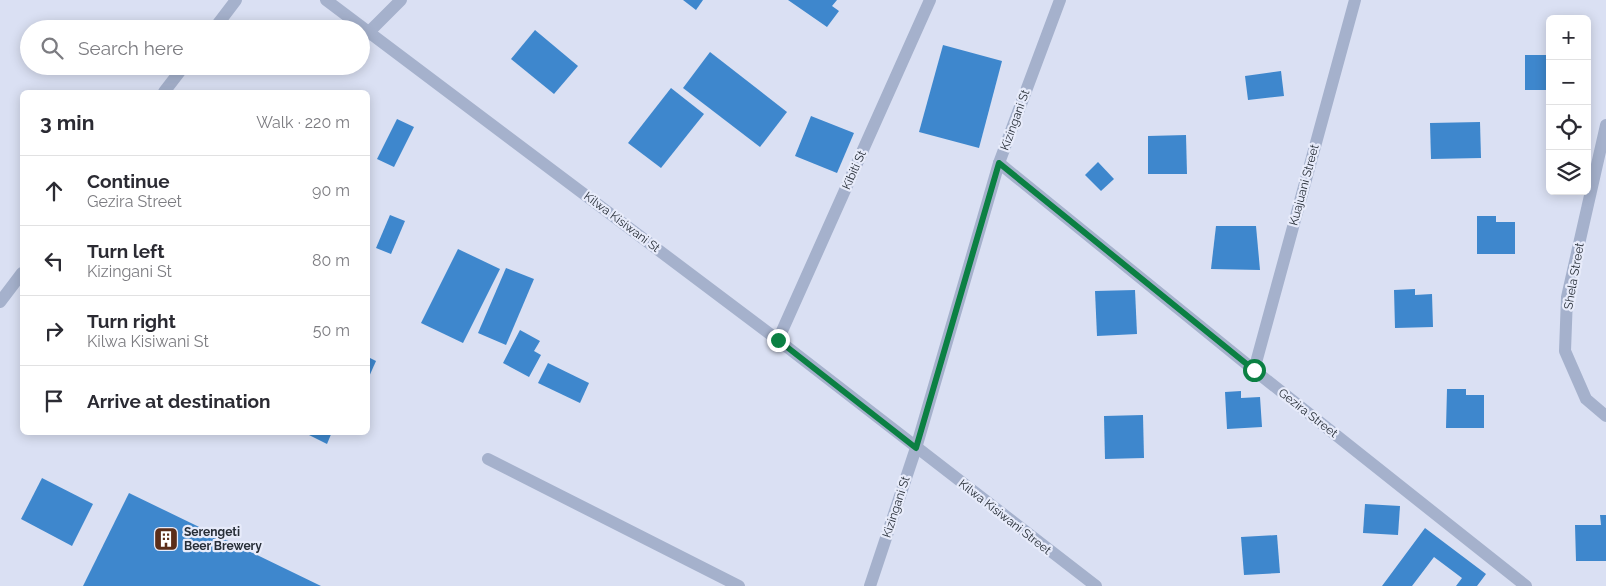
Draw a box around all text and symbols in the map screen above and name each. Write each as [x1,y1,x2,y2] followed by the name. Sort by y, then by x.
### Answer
[1546,15,1591,195] map controls
[1546,15,1591,60] button: +
[20,20,370,75] search box
[38,34,66,62] icon: search
[78,37,184,59] text: Search here
[1546,60,1591,105] button: −
[998,88,1032,152] street label: Kizingani St
[1546,105,1591,150] button: locate
[40,110,94,135] text: 3 min
[256,113,350,132] text: Walk · 220 m
[1286,143,1322,227] street label: Kuajuani Street
[839,148,869,192] street label: Kibiti St
[1546,150,1591,195] button: layers
[87,170,170,192] text: Continue
[40,177,68,205] icon: ahead
[312,181,350,200] text: 90 m
[581,189,663,255] street label: Kilwa Kisiwani St
[87,192,182,211] text: Gezira Street
[87,240,164,262] text: Turn left
[1561,242,1587,310] street label: Shela Street
[40,247,68,275] icon: left
[312,251,350,270] text: 80 m
[87,262,172,281] text: Kizingani St
[87,310,176,332] text: Turn right
[40,317,68,345] icon: right
[313,321,350,340] text: 50 m
[767,329,790,352] route end
[87,332,209,351] text: Kilwa Kisiwani St
[1243,359,1266,382] route start
[1276,386,1340,440] street label: Gezira Street
[40,387,68,415] icon: arrive
[87,390,271,412] text: Arrive at destination
[880,475,912,539] street label: Kizingani St
[956,477,1054,557] street label: Kilwa Kisiwani Street
[184,525,262,553] place label: Serengeti Beer Brewery
[153,526,179,552] building icon: Serengeti Beer Brewery

